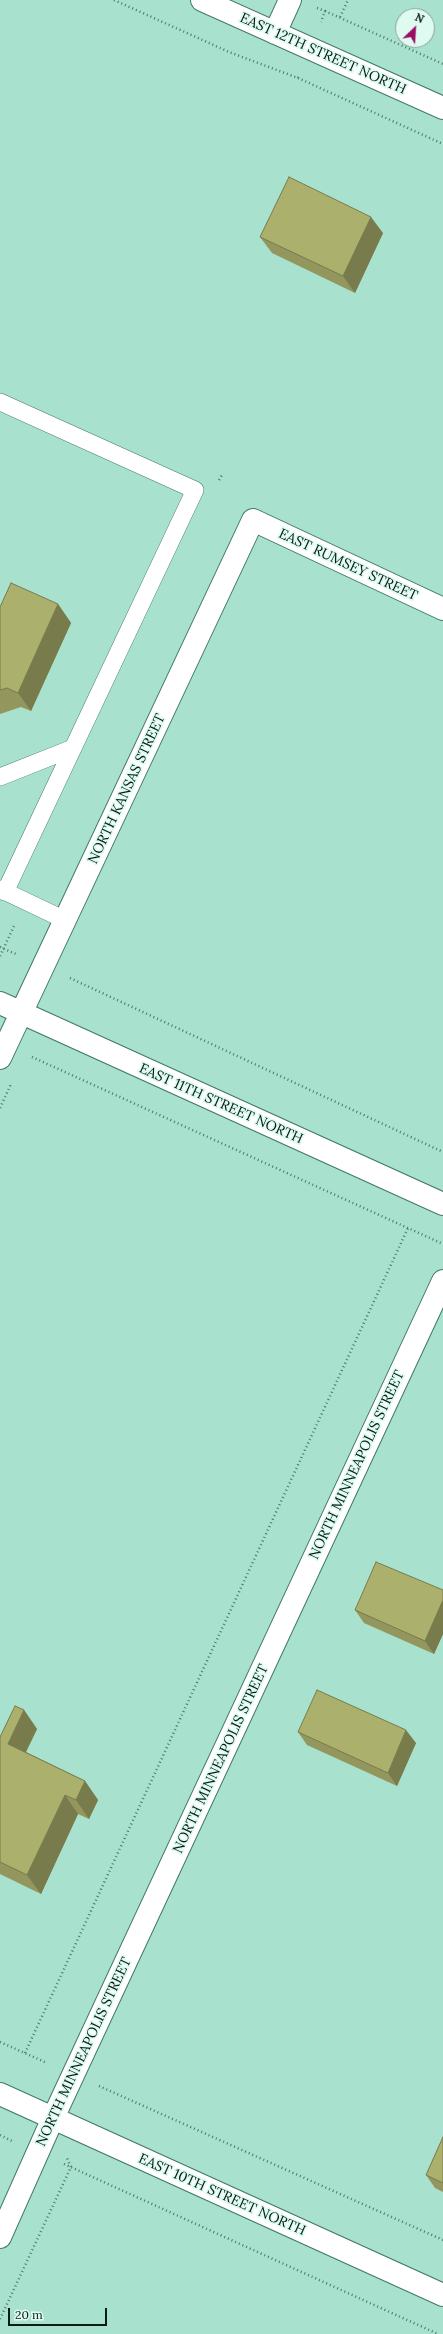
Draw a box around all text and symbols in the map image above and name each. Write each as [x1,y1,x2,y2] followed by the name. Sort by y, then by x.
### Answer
[395,8,435,48] north arrow
[237,10,409,98] street label: EAST 12TH STREET NORTH
[413,10,426,26] text: N
[276,525,420,605] street label: EAST RUMSEY STREET
[85,711,169,867] street label: NORTH KANSAS STREET
[136,1060,306,1148] street label: EAST 11TH STREET NORTH
[306,1368,408,1562] street label: NORTH MINNEAPOLIS STREET
[170,1662,272,1856] street label: NORTH MINNEAPOLIS STREET
[33,1955,135,2149] street label: NORTH MINNEAPOLIS STREET
[136,2150,308,2240] street label: EAST 10TH STREET NORTH
[10,2300,109,2326] scale bar
[15,2307,43,2322] text: 20 m

